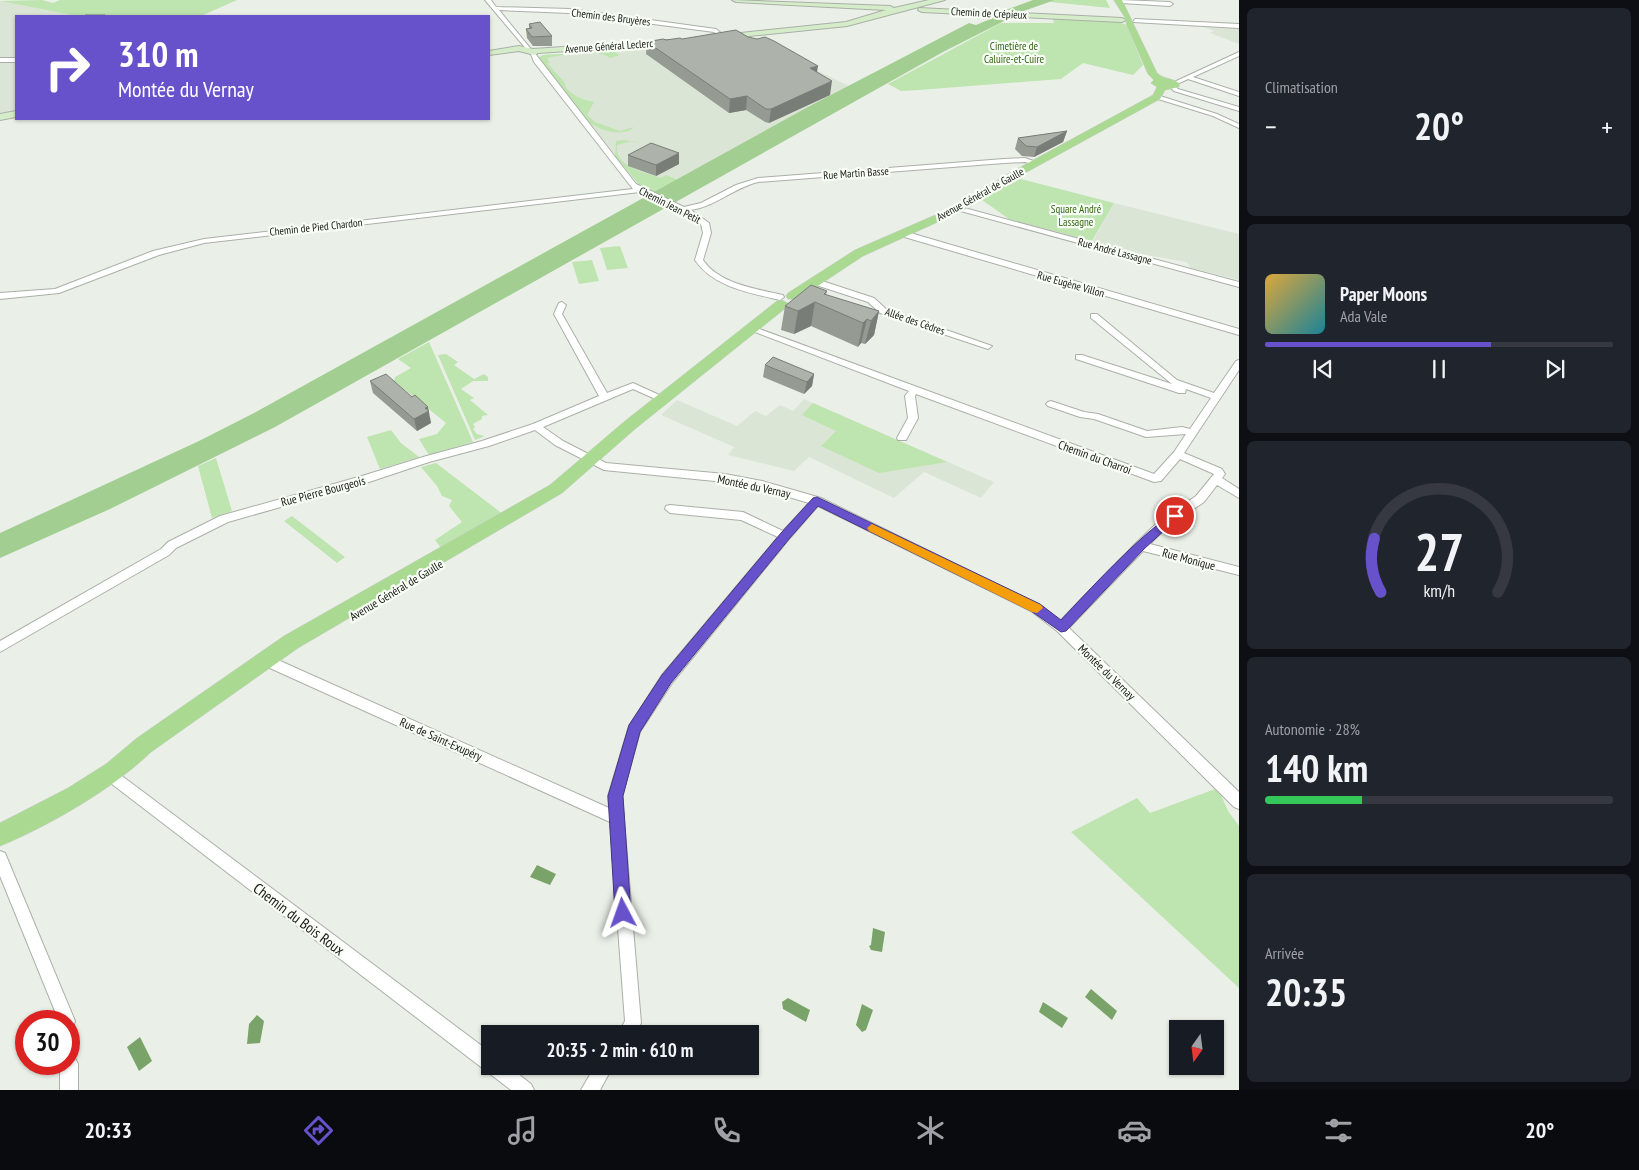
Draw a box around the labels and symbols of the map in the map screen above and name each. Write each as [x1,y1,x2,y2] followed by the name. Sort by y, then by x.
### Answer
[951,4,1028,22] street label: Chemin de Crépieux
[571,5,652,29] street label: Chemin des Bruyères
[564,36,654,56] street label: Avenue Général Leclerc
[984,39,1044,66] park label: Cimetière de Caluire-et-Cuire
[823,164,890,182] street label: Rue Martin Basse
[934,164,1027,224] street label: Avenue Général de Gaulle
[637,183,703,227] street label: Chemin Jean Petit
[1051,202,1102,229] park label: Square André Lassagne
[269,215,363,239] street label: Chemin de Pied Chardon
[1076,234,1154,268] street label: Rue André Lassagne
[1036,268,1106,300] street label: Rue Eugène Villon
[883,304,947,338] street label: Allée des Cèdres
[1056,437,1134,477] street label: Chemin du Charroi
[716,471,792,501] street label: Montée du Vernay
[279,473,367,509] street label: Rue Pierre Bourgeois
[1154,495,1196,537] pin
[1161,545,1217,573] street label: Rue Monique
[346,556,446,624] street label: Avenue Général de Gaulle
[1075,641,1139,703] street label: Montée du Vernay
[397,714,485,764] street label: Rue de Saint-Exupéry
[250,878,348,960] street label: Chemin du Bois Roux
[596,886,648,938] position arrow
[15,1010,80,1075] speed limit sign: 30
[1169,1020,1224,1075] north arrow

